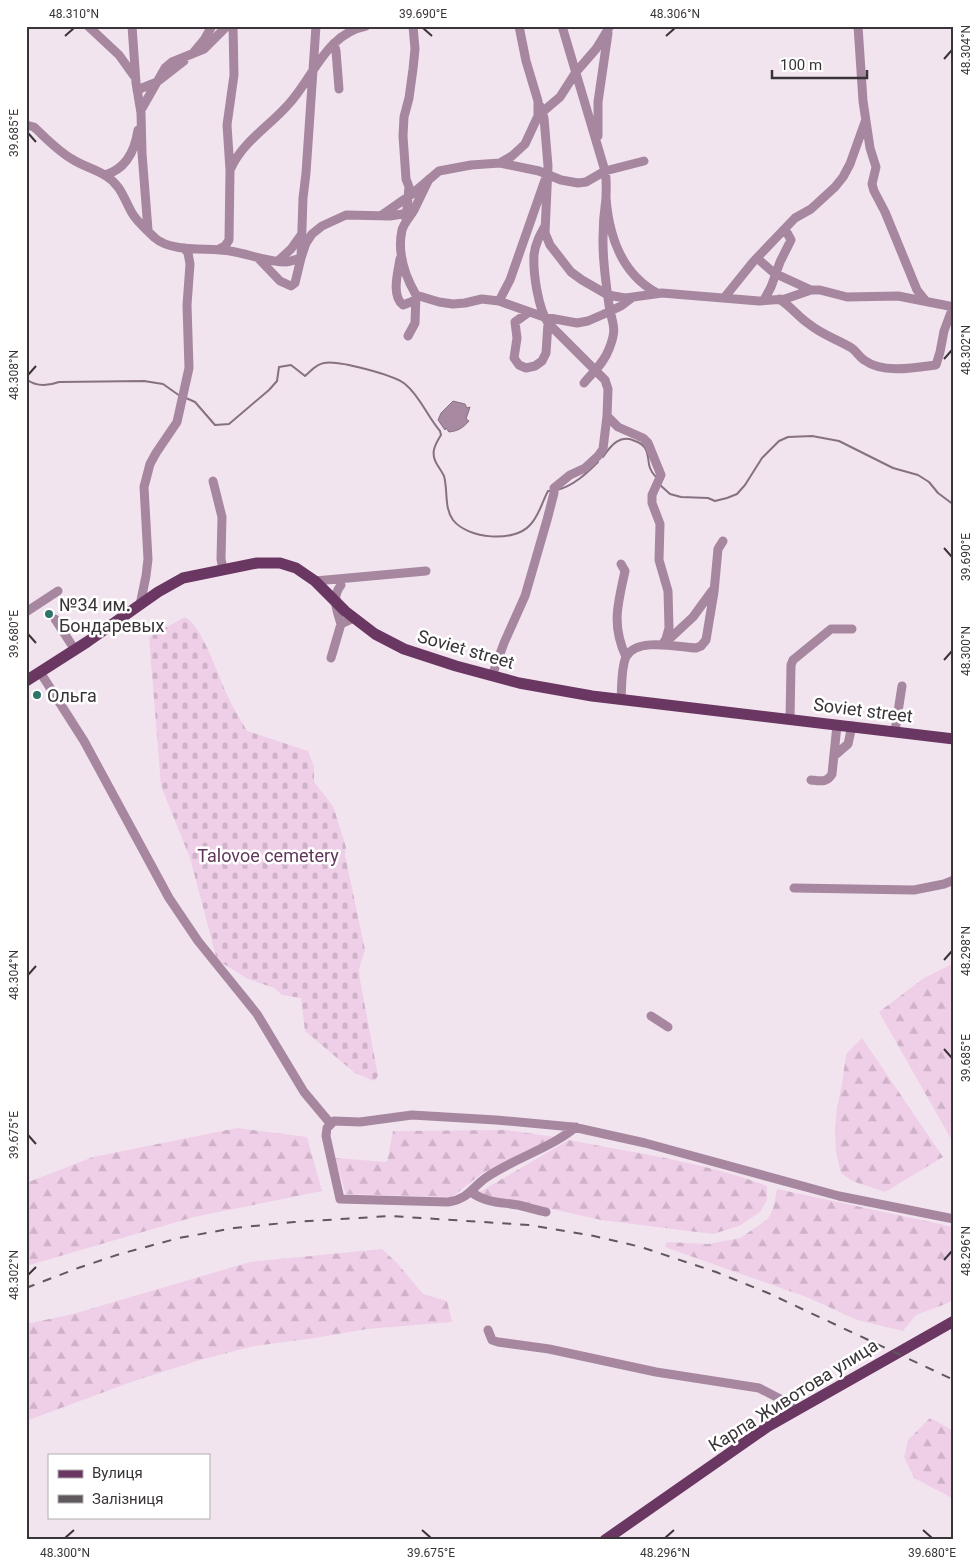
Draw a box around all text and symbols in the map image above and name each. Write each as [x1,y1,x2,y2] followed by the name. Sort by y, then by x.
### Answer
[49,7,99,21] text: 48.310°N
[399,7,447,21] text: 39.690°E
[650,7,700,21] text: 48.306°N
[959,25,973,75] text: 48.304°N
[772,48,868,80] scale bar
[780,56,822,74] text: 100 m
[7,109,21,157] text: 39.685°E
[959,325,973,375] text: 48.302°N
[7,350,21,400] text: 48.308°N
[959,533,973,581] text: 39.690°E
[59,594,165,636] place label: №34 им. Бондаревых
[43,608,55,620] marker: №34 им. Бондаревых
[7,610,21,658] text: 39.680°E
[415,625,517,673] street label: Soviet street
[959,626,973,676] text: 48.300°N
[47,685,97,706] place label: Ольга
[31,689,43,701] marker: Ольга
[812,693,914,727] street label: Soviet street
[197,845,339,866] park label: Talovoe cemetery
[959,926,973,976] text: 48.298°N
[7,950,21,1000] text: 48.304°N
[959,1034,973,1082] text: 39.685°E
[7,1111,21,1159] text: 39.675°E
[959,1226,973,1276] text: 48.296°N
[7,1250,21,1300] text: 48.302°N
[704,1334,882,1456] street label: Карпа Животова улица
[48,1454,210,1518] legend
[92,1464,143,1482] text: Вулиця
[92,1490,164,1508] text: Залізниця
[40,1546,90,1560] text: 48.300°N
[407,1546,455,1560] text: 39.675°E
[640,1546,690,1560] text: 48.296°N
[908,1546,956,1560] text: 39.680°E

